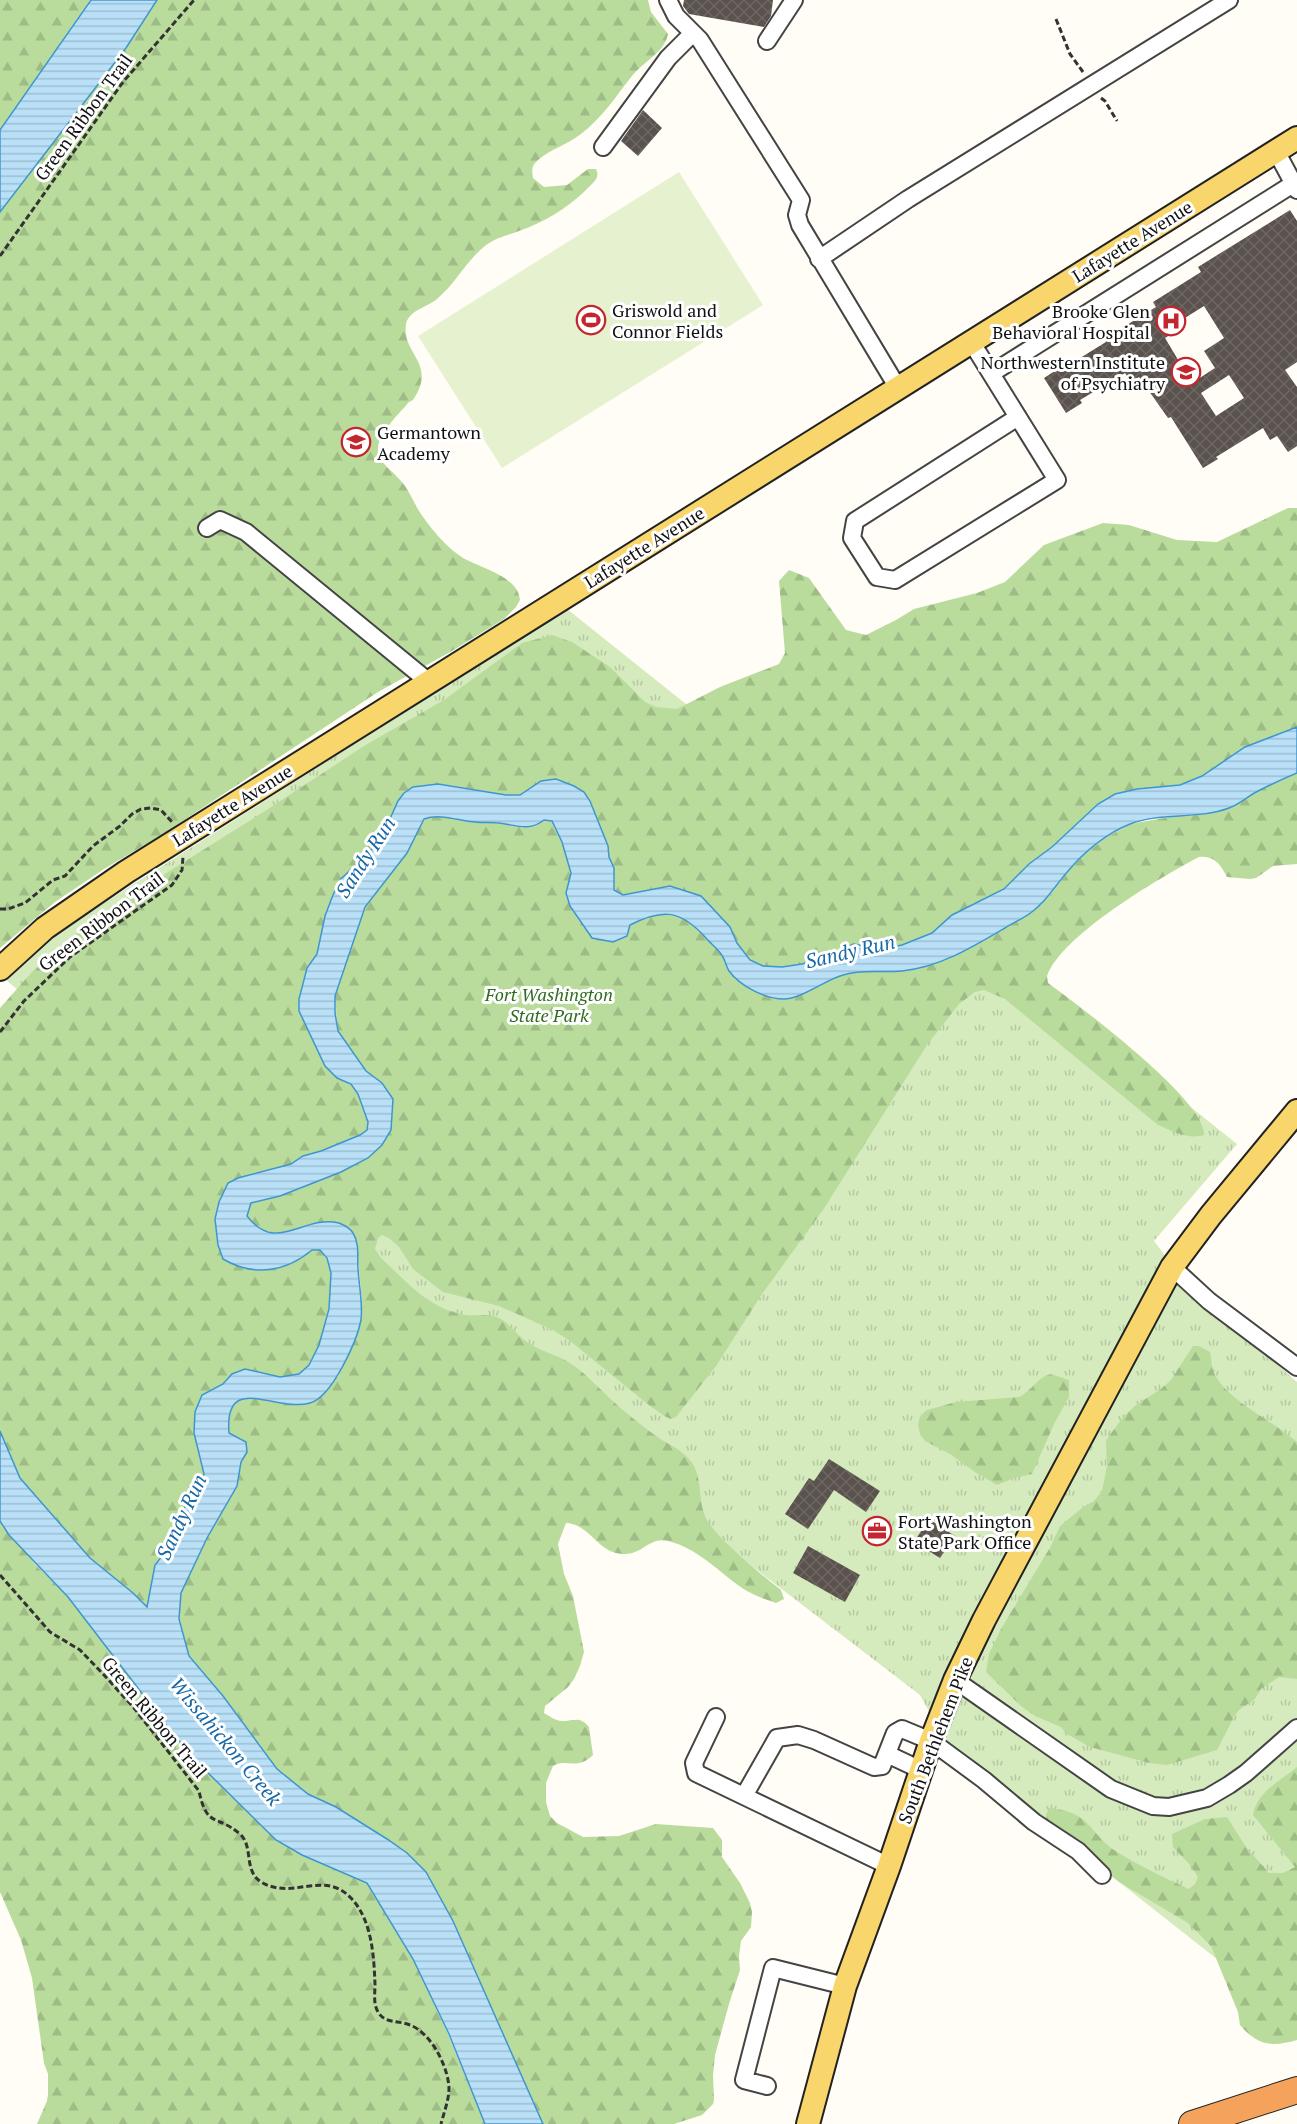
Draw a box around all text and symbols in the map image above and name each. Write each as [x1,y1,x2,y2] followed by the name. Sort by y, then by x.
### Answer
[29,49,137,185] street label: Green Ribbon Trail
[1067,194,1197,288] street label: Lafayette Avenue
[612,298,723,343] place label: Griswold and Connor Fields
[992,299,1150,344] place label: Brooke Glen Behavioral Hospital
[575,304,607,336] sports icon: Griswold and Connor Fields
[1155,305,1187,337] hospital icon: Brooke Glen Behavioral Hospital
[981,350,1166,395] place label: Northwestern Institute of Psychiatry
[1170,356,1202,388] school or university icon: Northwestern Institute of Psychiatry
[377,420,481,465] place label: Germantown Academy
[340,426,372,458] school or university icon: Germantown Academy
[579,500,709,594] street label: Lafayette Avenue
[167,758,297,852] street label: Lafayette Avenue
[329,811,401,903] water label: Sandy Run
[33,866,169,976] street label: Green Ribbon Trail
[802,928,898,974] water label: Sandy Run
[484,982,613,1027] park label: Fort Washington State Park
[149,1470,213,1564] water label: Sandy Run
[898,1509,1032,1554] place label: Fort Washington State Park Office
[861,1515,893,1547] office icon: Fort Washington State Park Office
[97,1651,213,1783] street label: Green Ribbon Trail
[892,1653,978,1827] street label: South Bethlehem Pike
[164,1671,288,1811] water label: Wissahickon Creek

